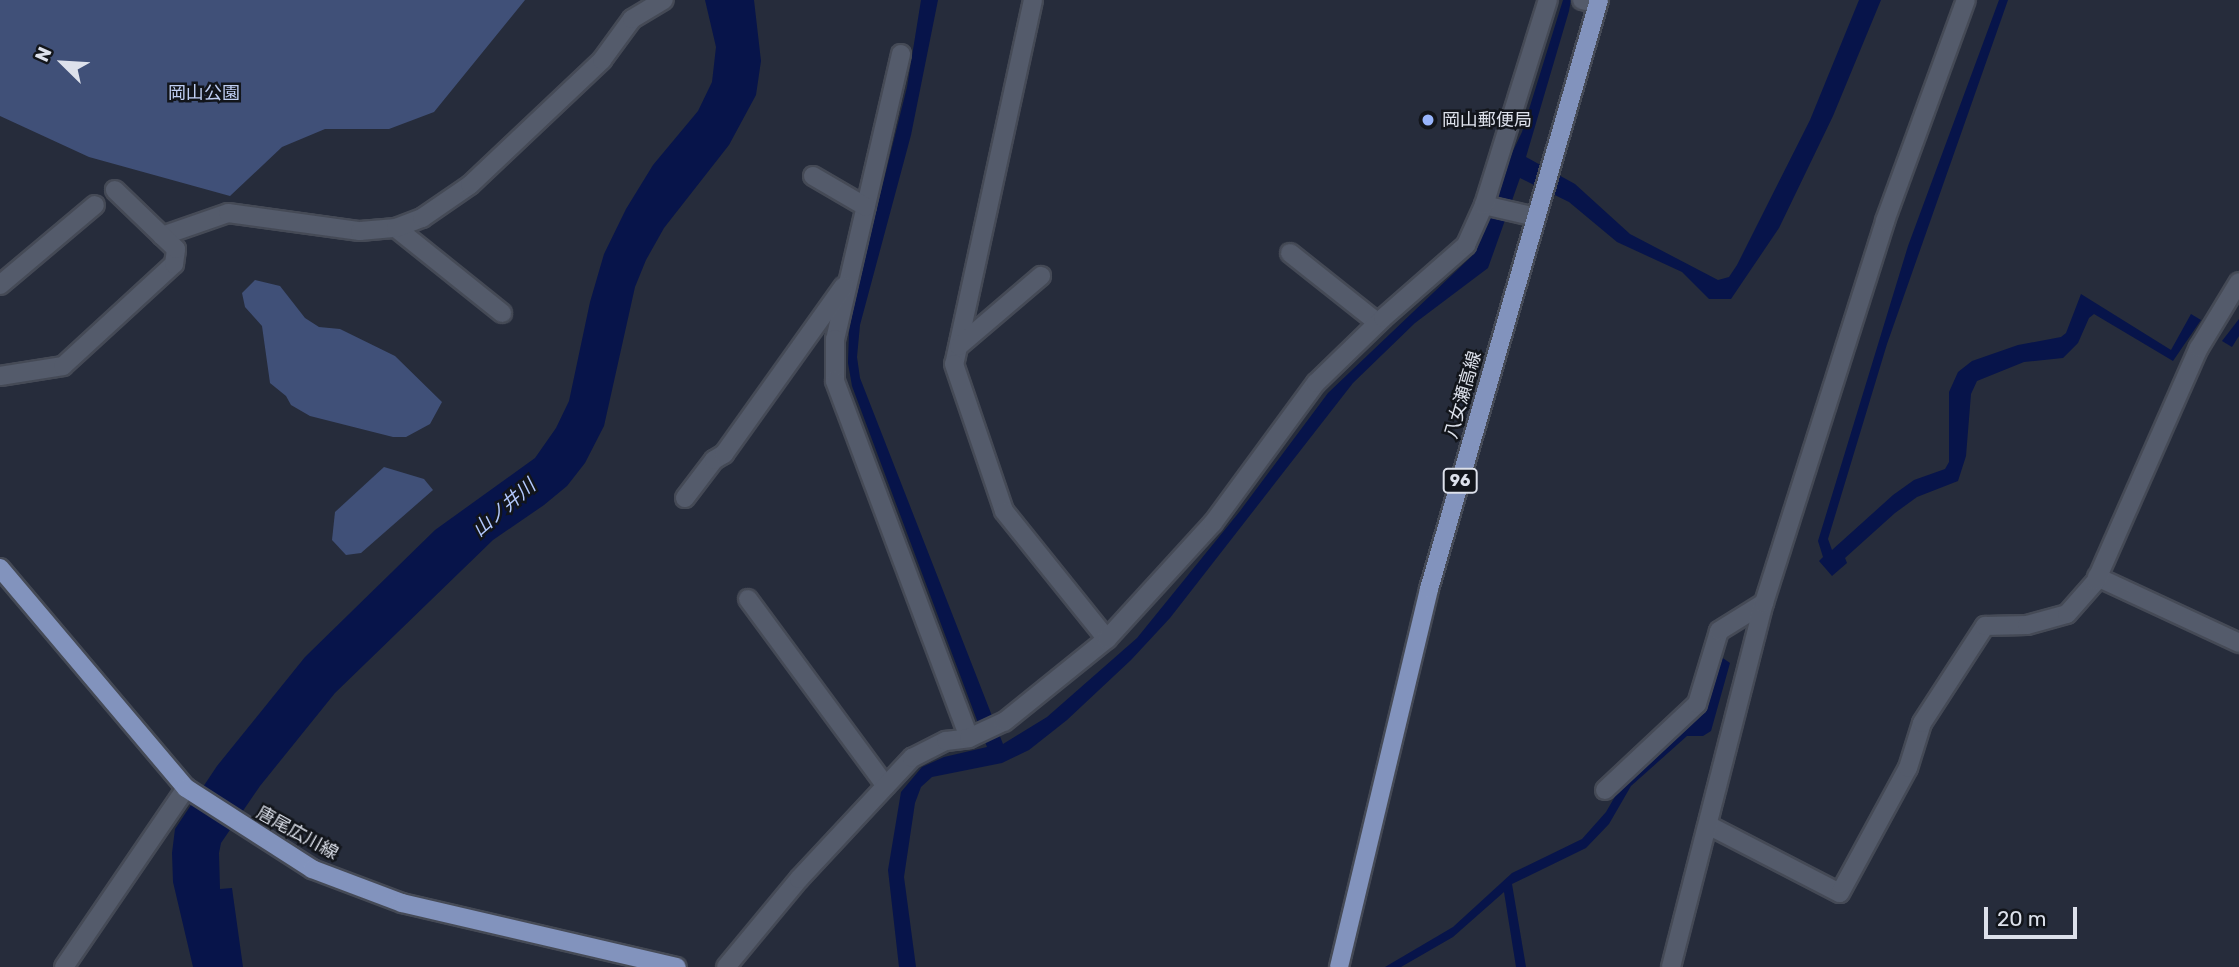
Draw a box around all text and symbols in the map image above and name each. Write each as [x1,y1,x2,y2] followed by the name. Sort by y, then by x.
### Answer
[28,28,98,98] north arrow
[30,43,57,65] text: N
[168,82,240,104] park label: 岡山公園
[1442,109,1532,131] place label: 岡山郵便局
[1420,112,1436,128] marker: 岡山郵便局
[1440,349,1486,441] street label: 八女瀬高線
[1442,468,1478,494] road number: 96
[468,474,540,542] water label: 山ノ井川
[252,802,342,864] street label: 唐尾広川線
[1987,894,2080,938] scale bar
[1997,906,2046,931] text: 20 m

